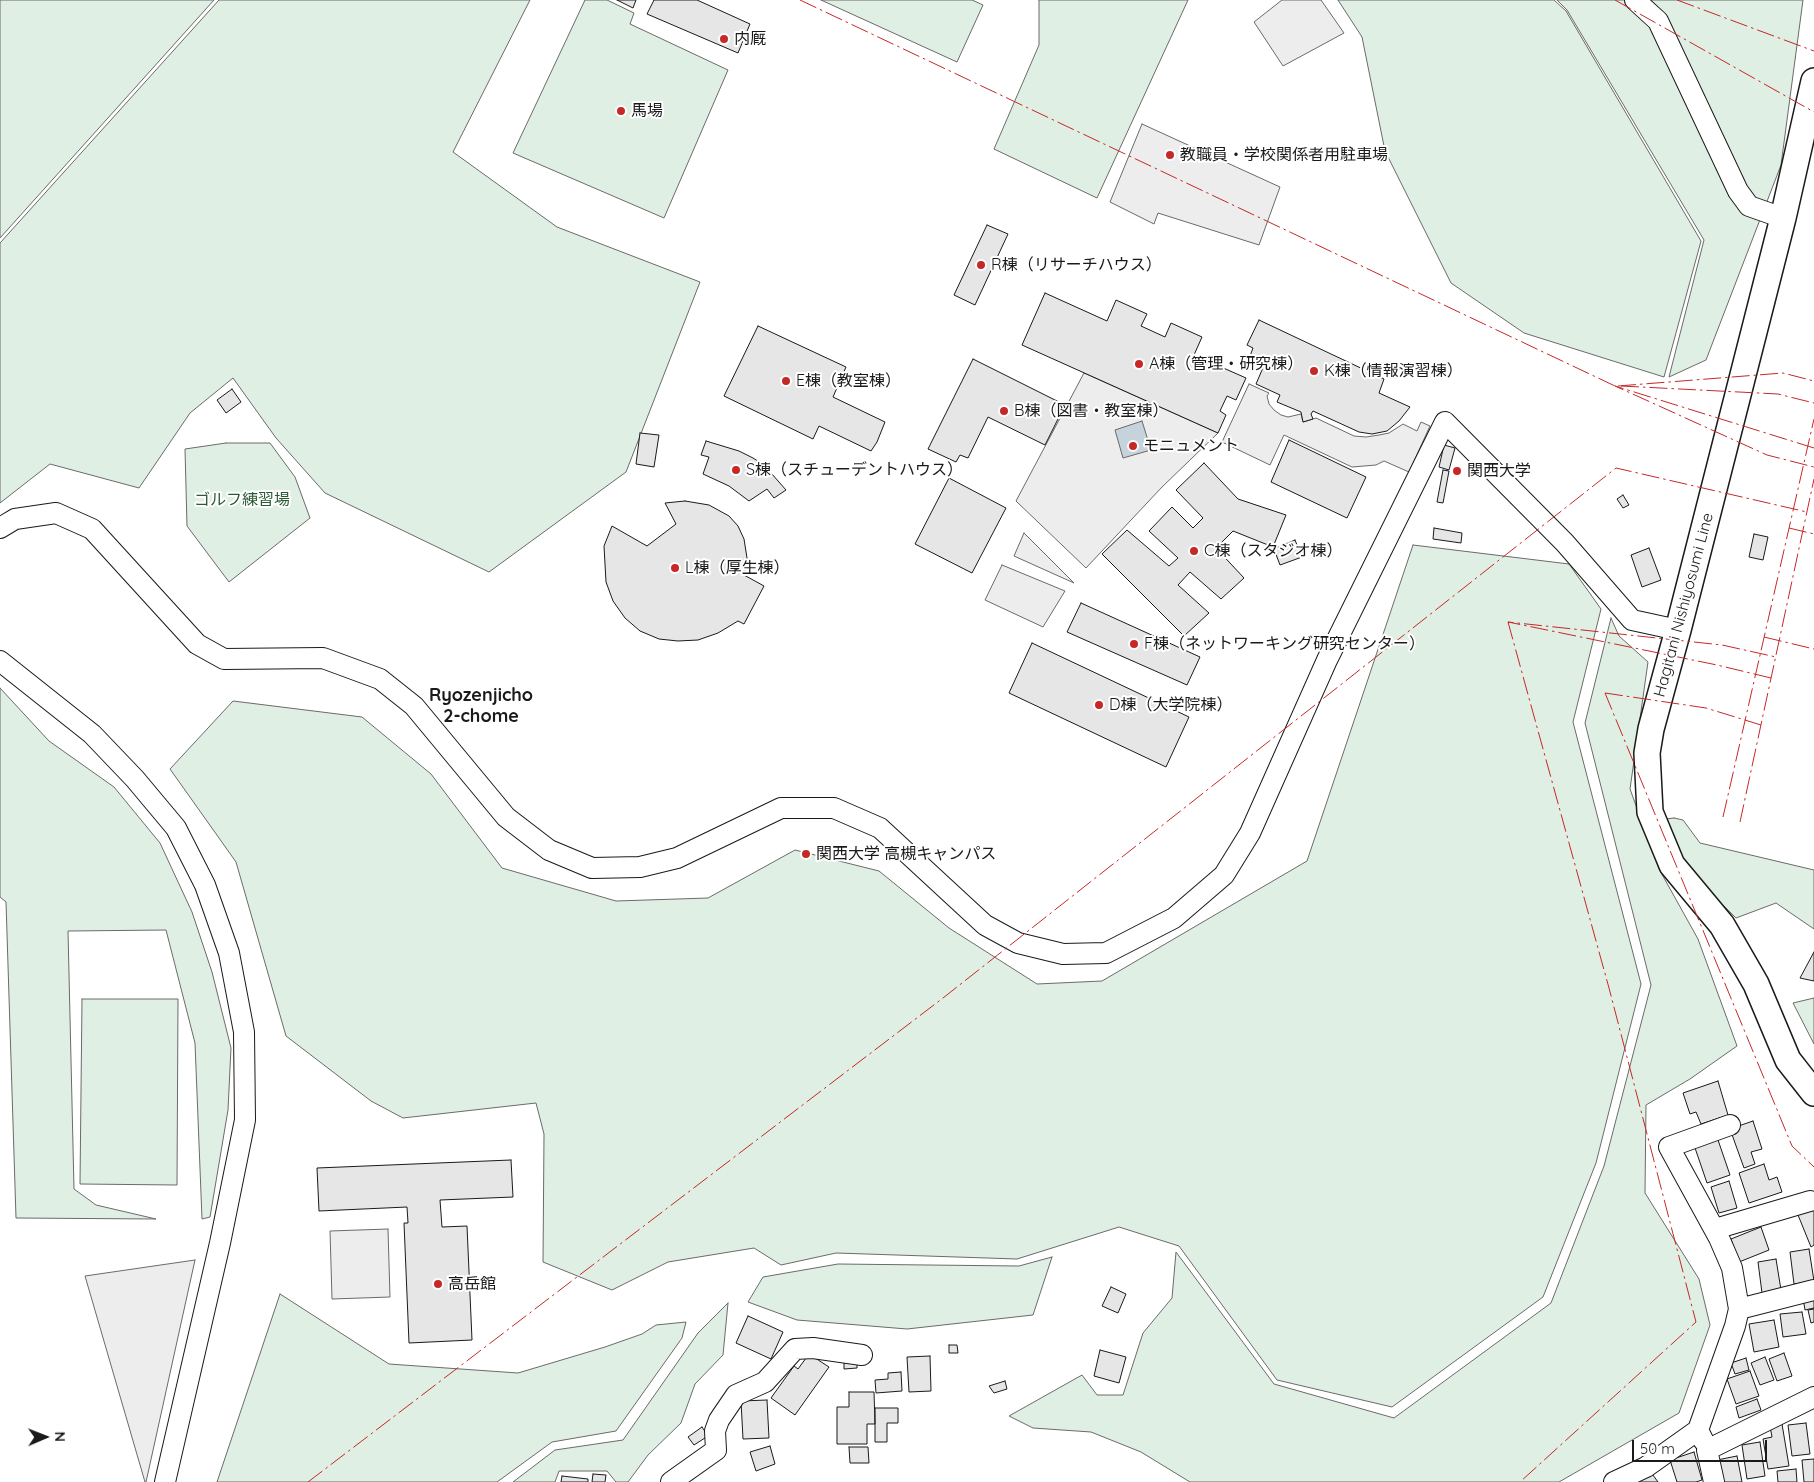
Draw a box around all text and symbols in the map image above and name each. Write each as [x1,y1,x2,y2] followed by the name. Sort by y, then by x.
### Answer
[734,29,766,49] place label: 内厩
[718,33,730,45] marker: 内厩
[631,101,663,121] place label: 馬場
[615,105,627,117] marker: 馬場
[1180,145,1388,165] place label: 教職員・学校関係者用駐車場
[1164,149,1176,161] marker: 教職員・学校関係者用駐車場
[991,255,1162,275] place label: R棟（リサーチハウス）
[975,259,987,271] marker: R棟（リサーチハウス）
[1149,354,1303,374] place label: A棟（管理・研究棟）
[1133,358,1145,370] marker: A棟（管理・研究棟）
[1324,361,1463,381] place label: K棟（情報演習棟）
[1308,365,1320,377] marker: K棟（情報演習棟）
[796,371,901,391] place label: E棟（教室棟）
[780,375,792,387] marker: E棟（教室棟）
[1014,401,1168,421] place label: B棟（図書・教室棟）
[998,405,1010,417] marker: B棟（図書・教室棟）
[1143,436,1239,456] place label: モニュメント
[1127,440,1139,452] marker: モニュメント
[746,460,963,480] place label: S棟（スチューデントハウス）
[1467,461,1531,481] place label: 関西大学
[730,464,742,476] marker: S棟（スチューデントハウス）
[1451,465,1463,477] marker: 関西大学
[194,490,290,510] park label: ゴルフ練習場
[1650,511,1718,699] street label: Hagitani Nishiyosumi Line
[1204,541,1342,561] place label: C棟（スタジオ棟）
[1188,545,1200,557] marker: C棟（スタジオ棟）
[685,558,790,578] place label: L棟（厚生棟）
[669,562,681,574] marker: L棟（厚生棟）
[1144,634,1425,654] place label: F棟（ネットワーキング研究センター）
[1128,638,1140,650] marker: F棟（ネットワーキング研究センター）
[429,685,533,728] district label: Ryozenjicho 2-chome
[1109,695,1233,715] place label: D棟（大学院棟）
[1093,699,1105,711] marker: D棟（大学院棟）
[816,844,996,864] place label: 関西大学 高槻キャンパス
[800,848,812,860] marker: 関西大学 高槻キャンパス
[448,1274,496,1294] place label: 高岳館
[432,1278,444,1290] marker: 高岳館
[20,1412,70,1462] north arrow
[1634,1430,1769,1462] scale bar
[51,1431,69,1442] text: N
[1640,1439,1675,1458] text: 50 m

